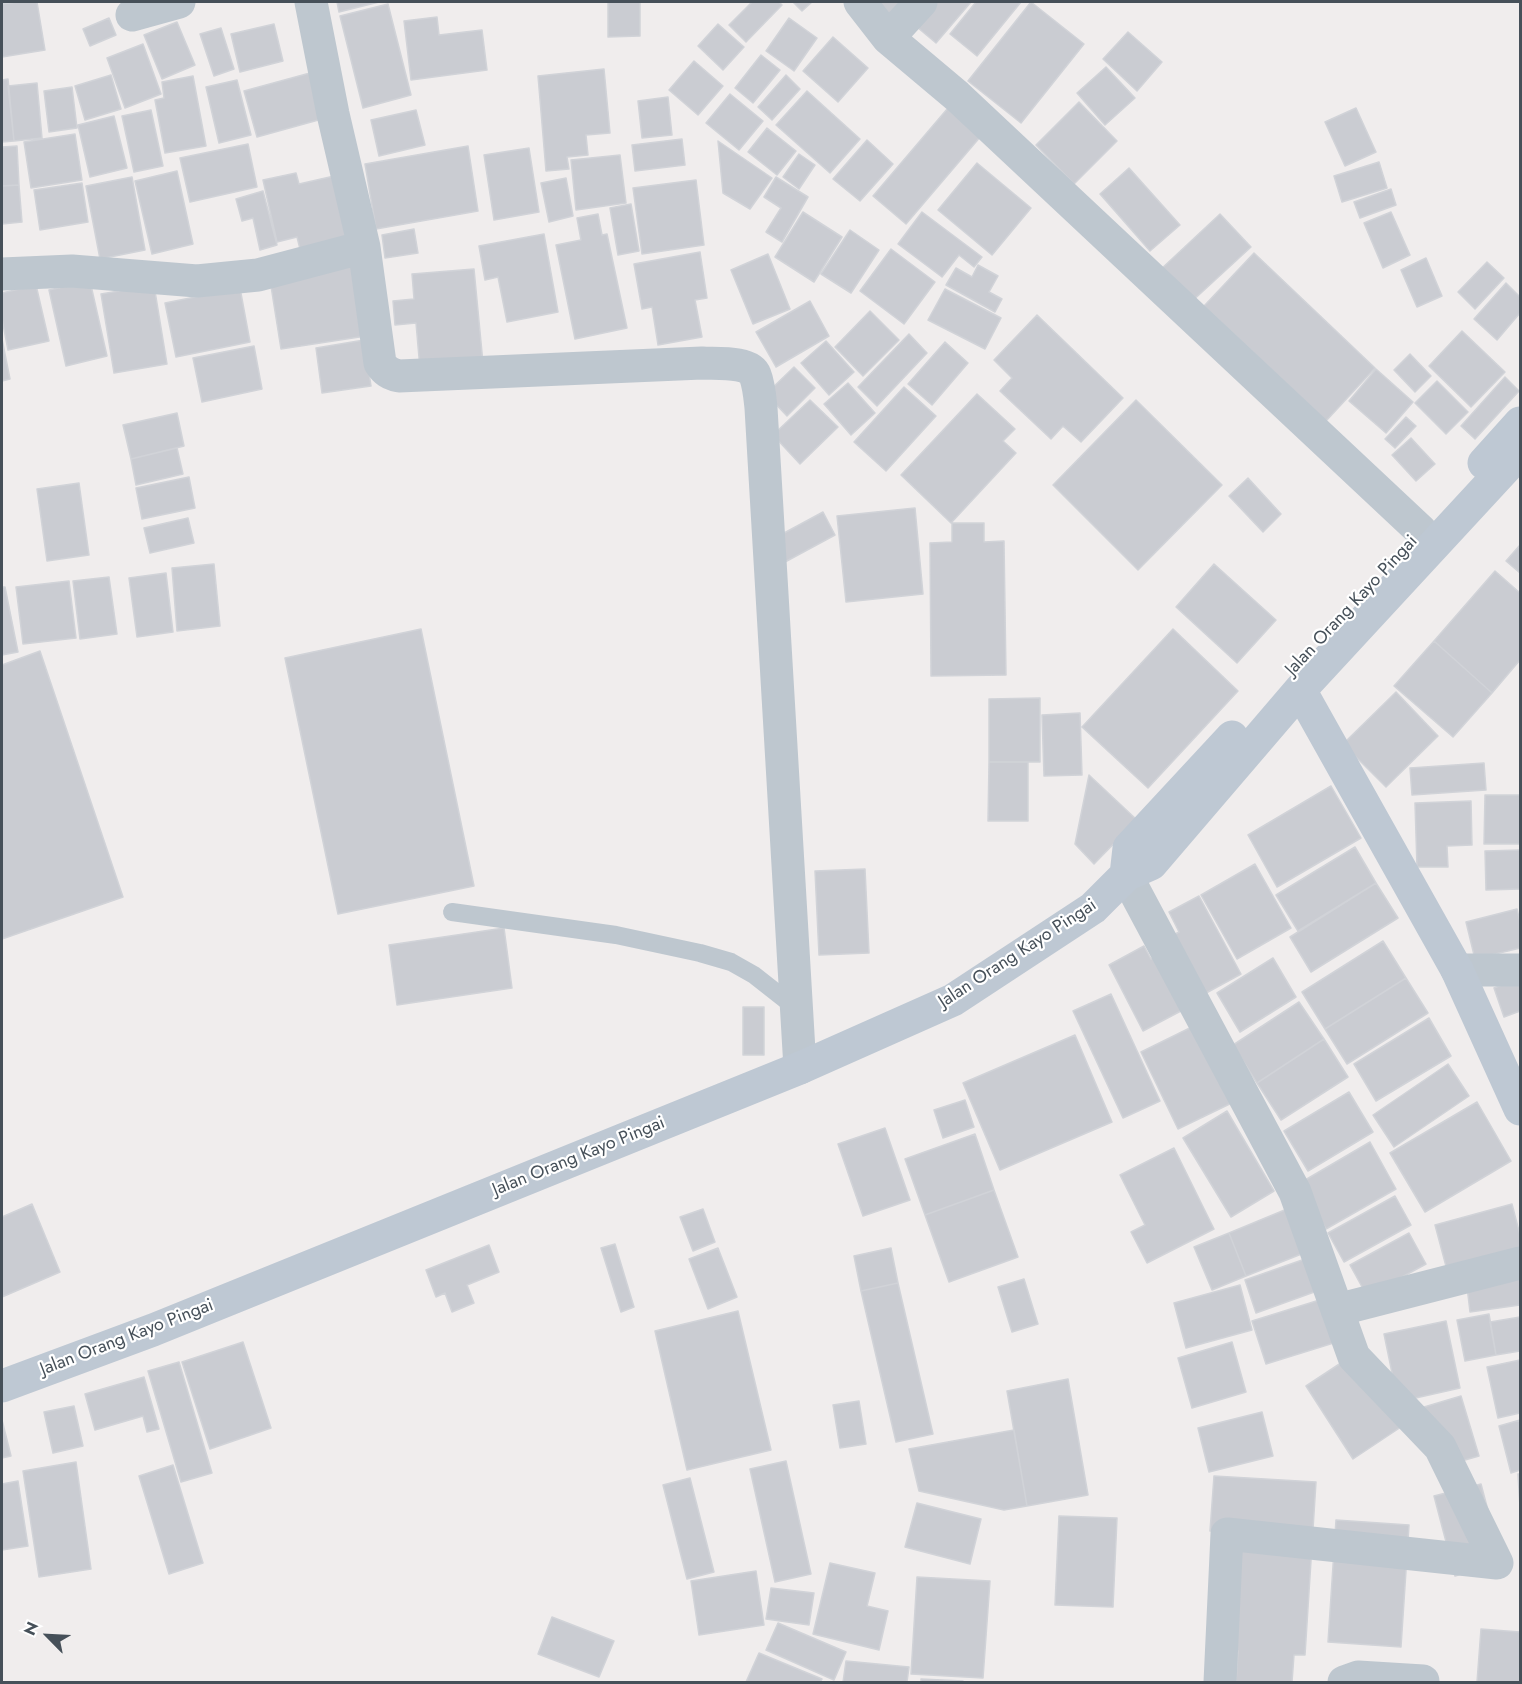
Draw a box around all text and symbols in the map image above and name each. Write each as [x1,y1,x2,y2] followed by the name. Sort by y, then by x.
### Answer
[1281,531,1423,681] street label: Jalan Orang Kayo Pingai
[935,895,1101,1013] street label: Jalan Orang Kayo Pingai
[490,1113,668,1201] street label: Jalan Orang Kayo Pingai
[37,1295,217,1381] street label: Jalan Orang Kayo Pingai
[18,1606,78,1666] north arrow
[18,1618,44,1639] text: N

